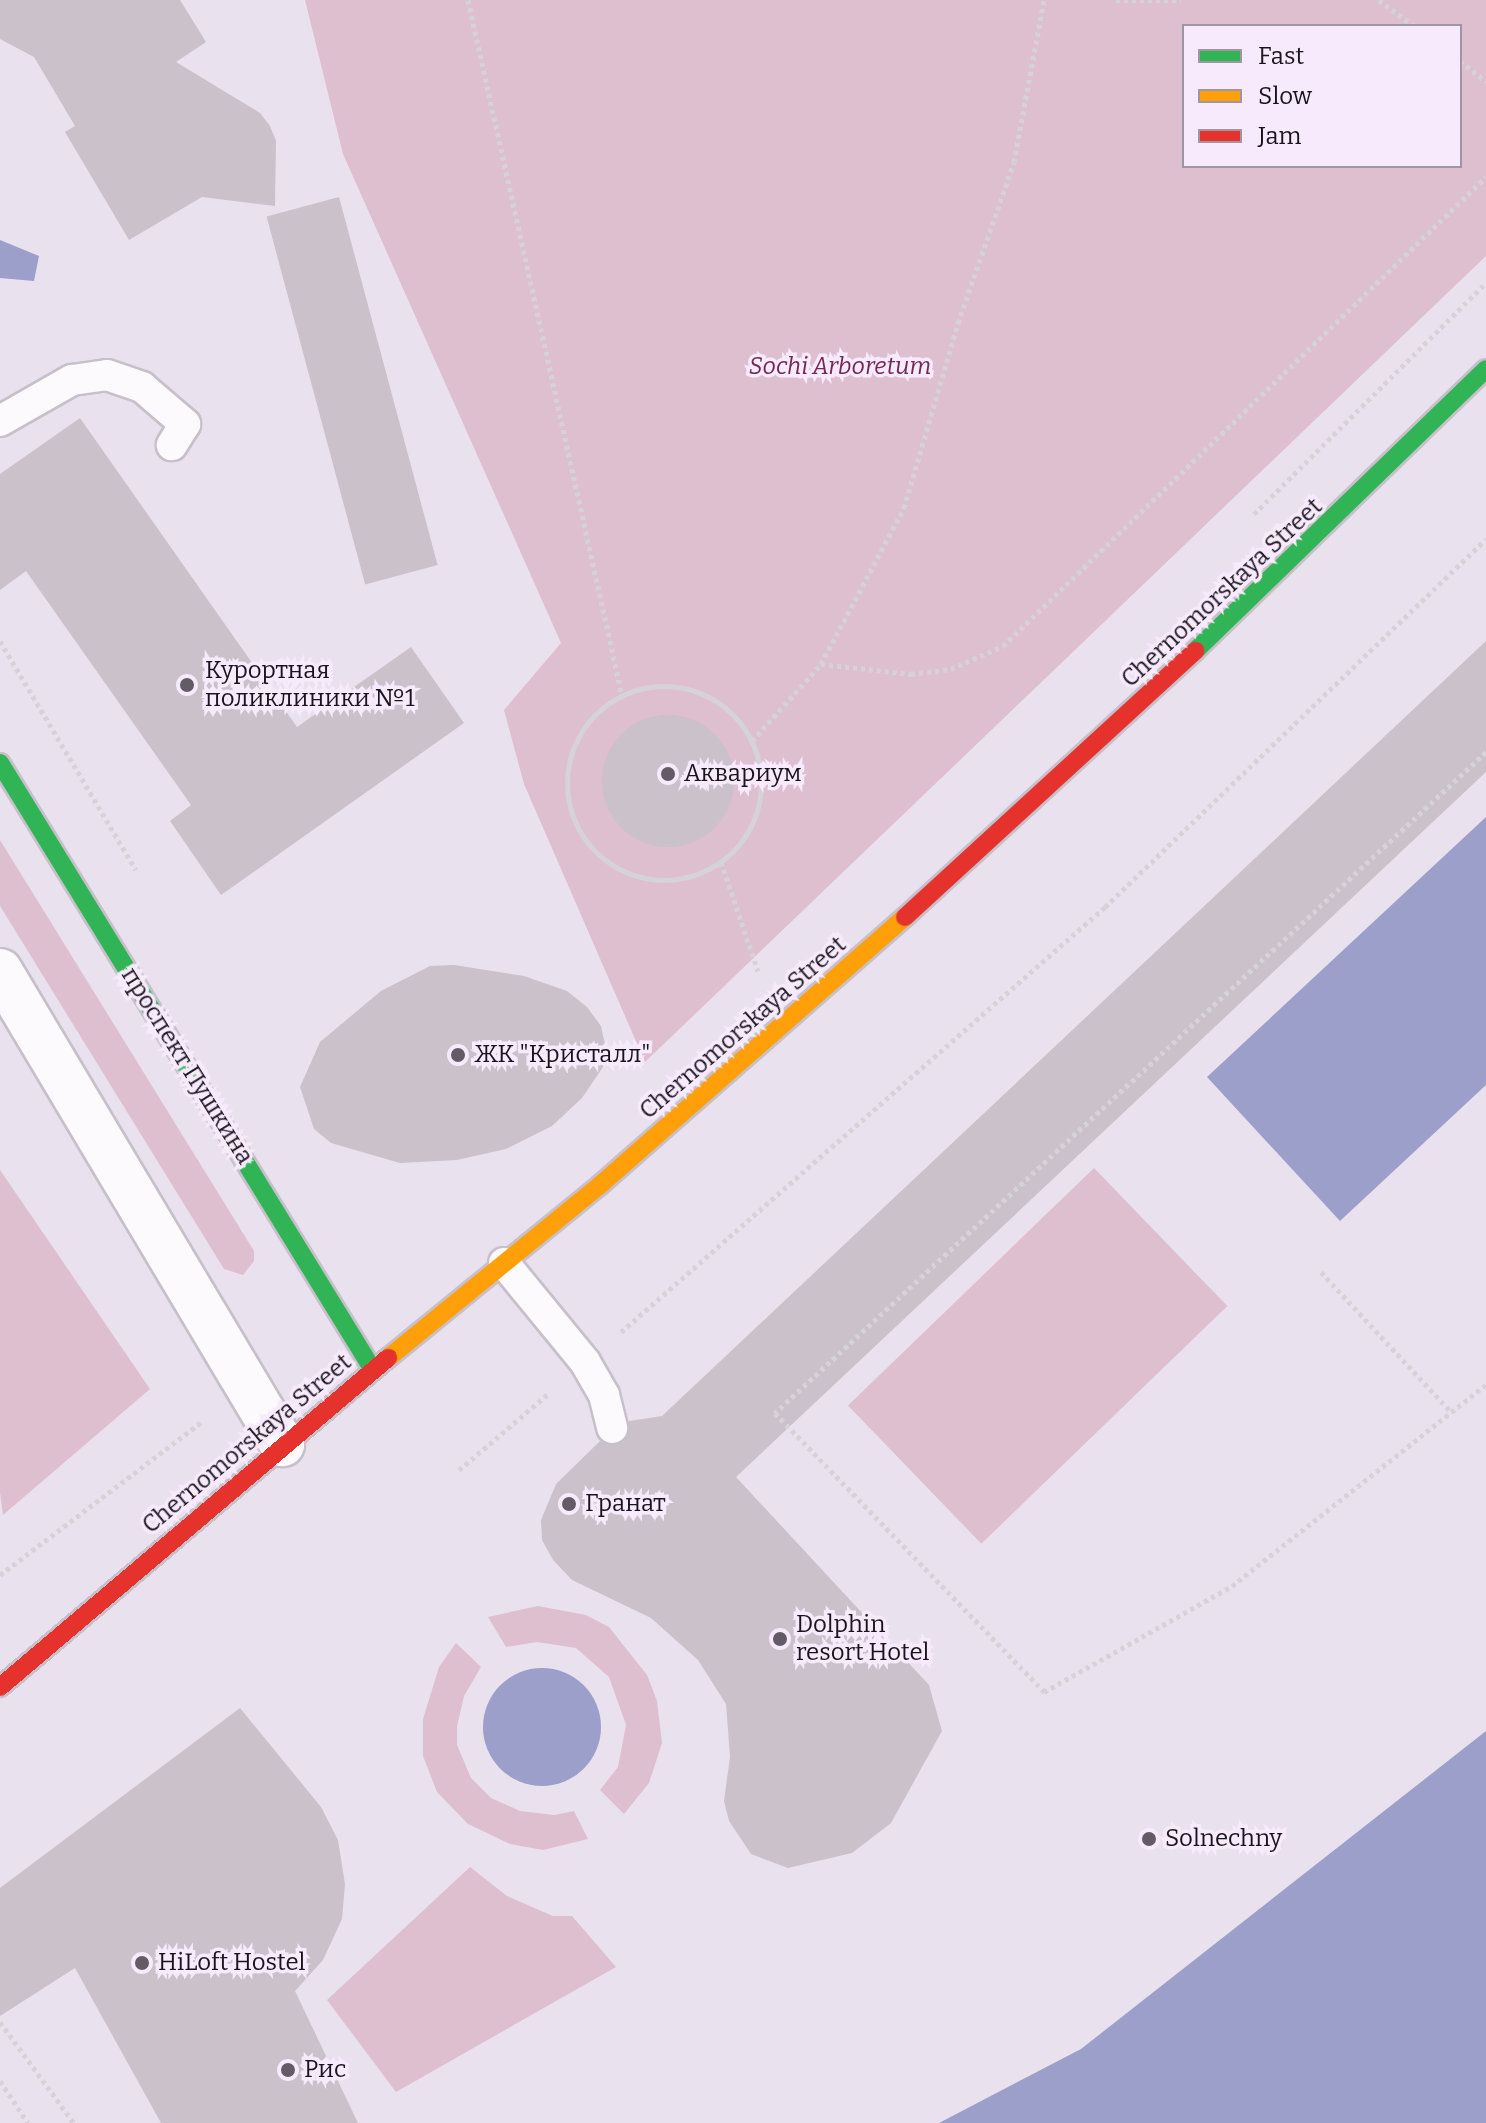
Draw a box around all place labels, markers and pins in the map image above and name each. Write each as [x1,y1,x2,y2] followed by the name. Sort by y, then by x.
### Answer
[205,657,415,713] place label: Курортная поликлиники №1
[176,674,198,696] marker: Курортная поликлиники №1
[684,760,802,788] place label: Аквариум
[659,765,677,783] marker: Аквариум
[474,1041,651,1069] place label: ЖК "Кристалл"
[449,1046,467,1064] marker: ЖК "Кристалл"
[585,1490,666,1518] place label: Гранат
[560,1495,578,1513] marker: Гранат
[796,1611,929,1667] place label: Dolphin resort Hotel
[771,1630,789,1648] marker: Dolphin resort Hotel
[1165,1825,1282,1853] place label: Solnechny
[1140,1830,1158,1848] marker: Solnechny
[158,1949,305,1977] place label: HiLoft Hostel
[133,1954,151,1972] marker: HiLoft Hostel
[304,2056,346,2084] place label: Рис
[279,2061,297,2079] marker: Рис

